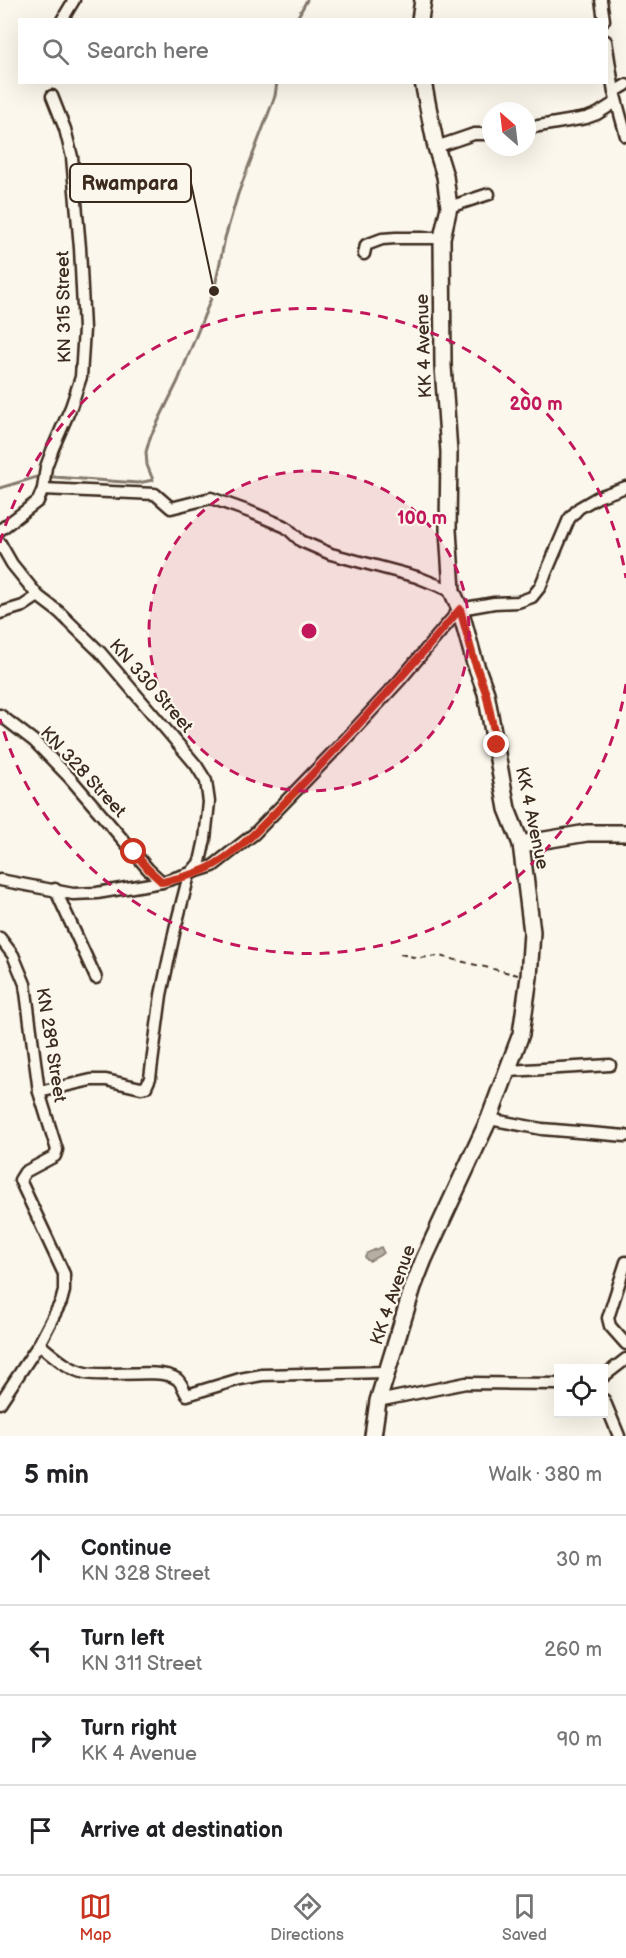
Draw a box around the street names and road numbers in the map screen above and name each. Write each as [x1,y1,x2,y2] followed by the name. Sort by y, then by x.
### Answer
[53,250,75,363] street label: KN 315 Street
[412,293,436,398] street label: KK 4 Avenue
[105,635,197,737] street label: KN 330 Street
[36,722,131,822] street label: KN 328 Street
[511,765,553,872] street label: KK 4 Avenue
[32,986,70,1104] street label: KN 289 Street
[366,1242,420,1348] street label: KK 4 Avenue

